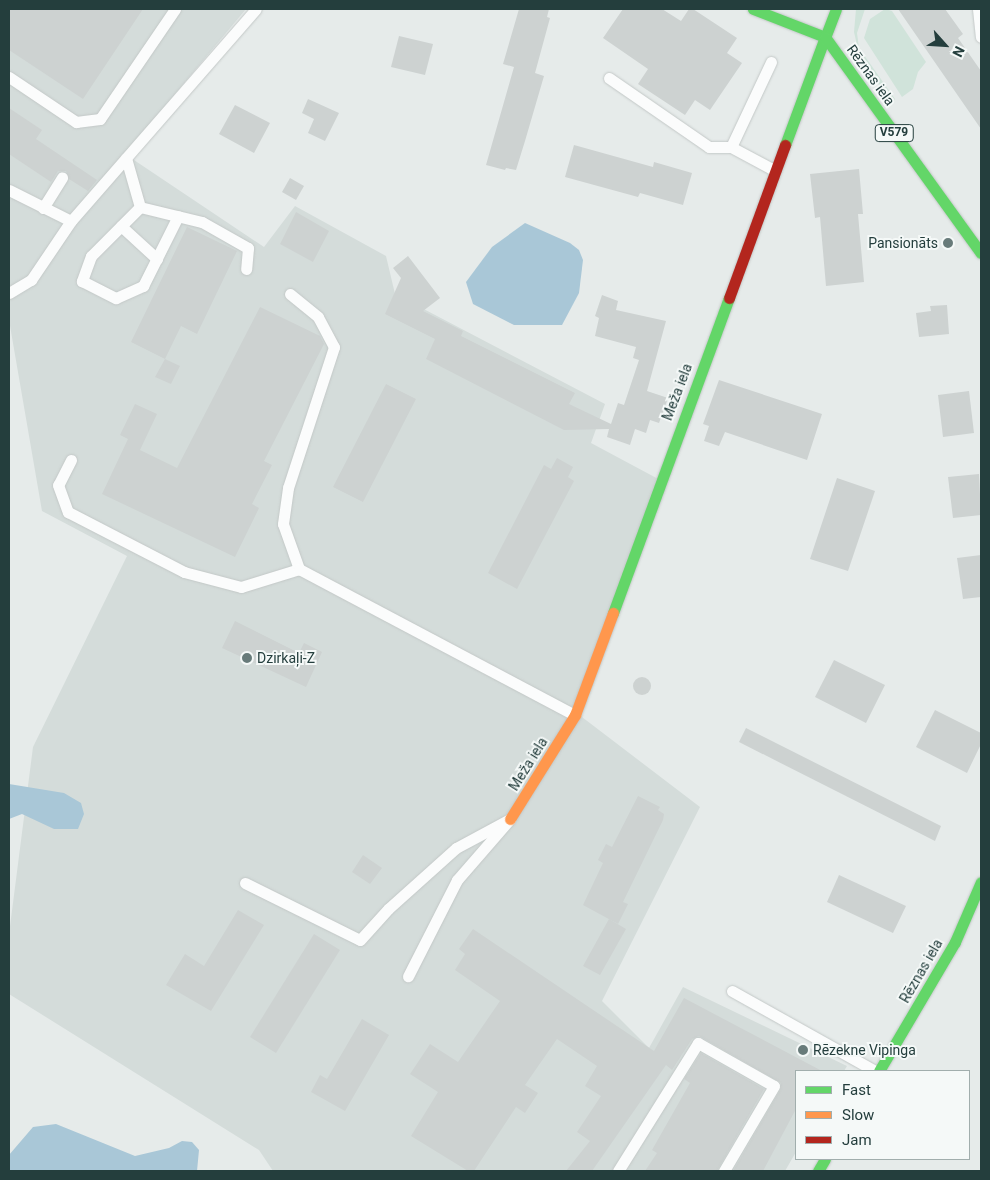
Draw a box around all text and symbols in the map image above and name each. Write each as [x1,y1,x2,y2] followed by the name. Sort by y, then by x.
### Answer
[920,20,970,70] north arrow
[843,41,899,109] street label: Rēznas iela
[949,44,968,60] text: N
[874,124,914,142] road number: V579
[868,235,938,251] place label: Pansionāts
[942,237,954,249] marker: Pansionāts
[658,361,696,423] street label: Meža iela
[257,650,315,666] place label: Dzirkaļi-Z
[241,652,253,664] marker: Dzirkaļi-Z
[505,734,551,794] street label: Meža iela
[896,936,946,1006] street label: Rēznas iela
[813,1042,916,1058] place label: Rēzekne Vipinga
[797,1044,809,1056] marker: Rēzekne Vipinga
[795,1070,970,1160] legend
[842,1081,871,1099] text: Fast
[842,1106,874,1124] text: Slow
[842,1131,872,1149] text: Jam

